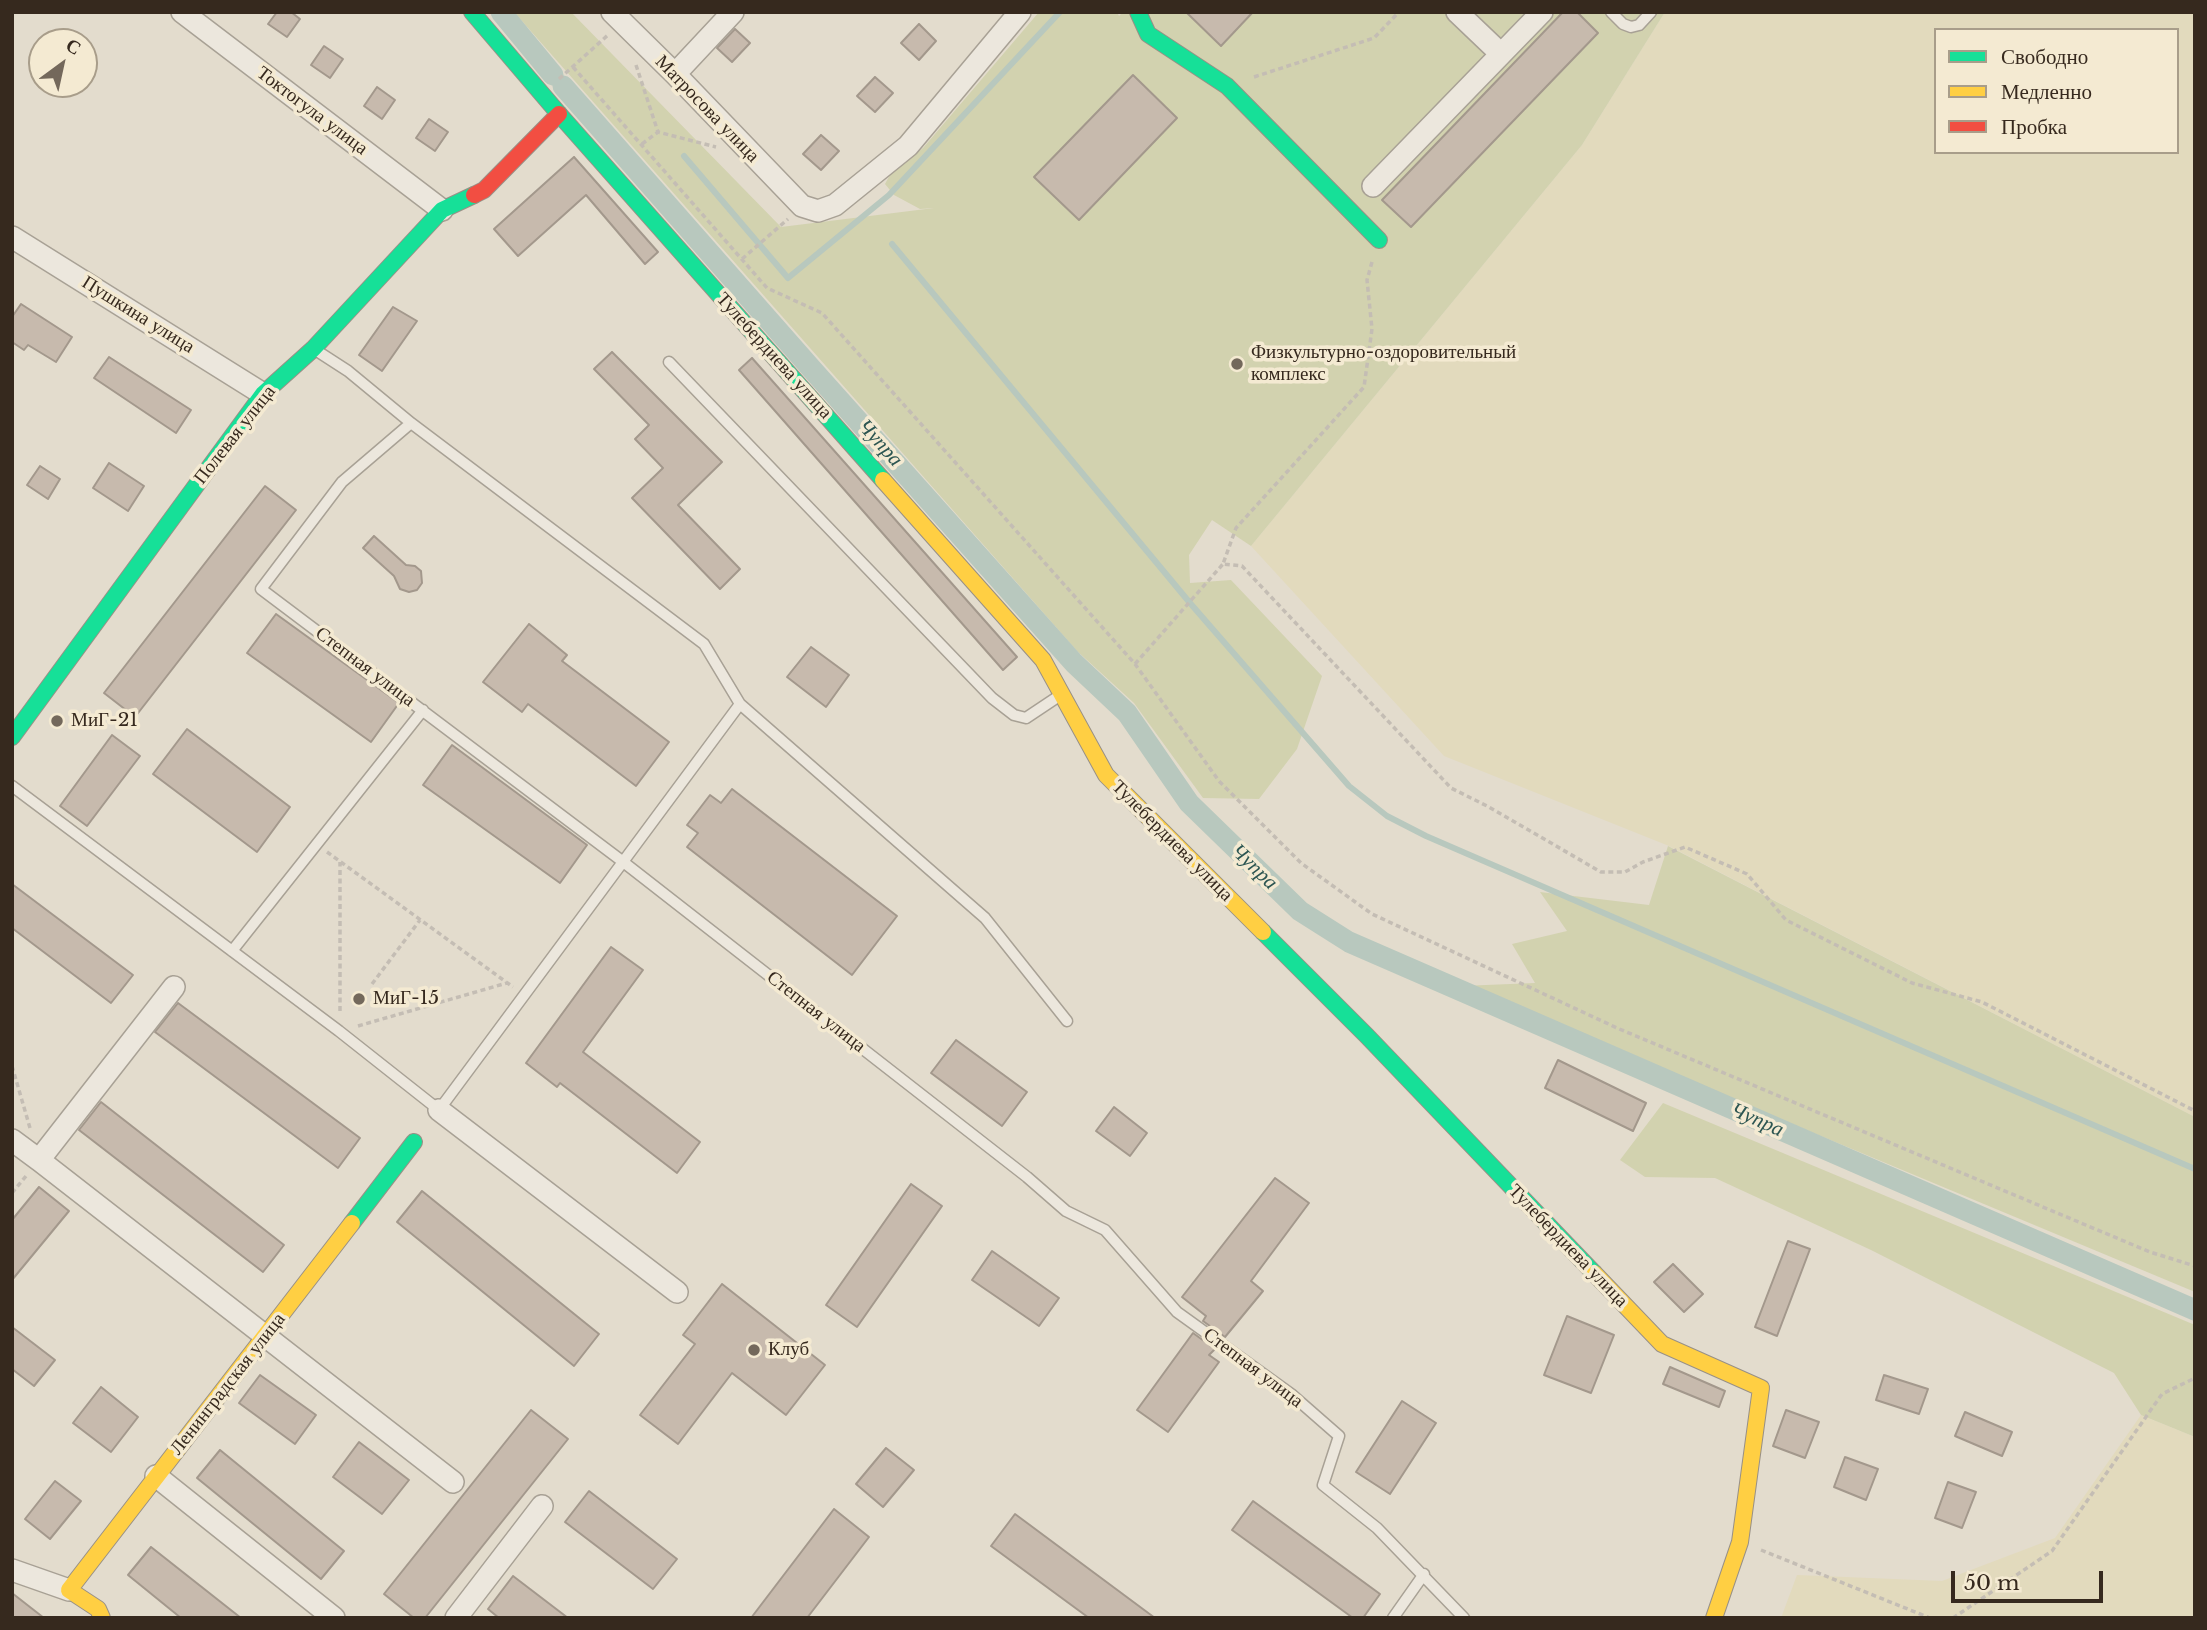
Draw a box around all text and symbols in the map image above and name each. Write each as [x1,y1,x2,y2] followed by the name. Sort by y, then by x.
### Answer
[28,28,98,98] north arrow
[1934,28,2179,154] legend
[62,33,86,60] text: С
[2001,44,2088,70] text: Свободно
[650,51,764,167] street label: Матросова улица
[252,62,372,160] street label: Токтогула улица
[2001,79,2092,105] text: Медленно
[2001,114,2067,140] text: Пробка
[78,271,198,359] street label: Пушкина улица
[711,288,837,424] street label: Тулебердиева улица
[1251,342,1516,386] place label: Физкультурно-оздоровительный комплекс
[1229,356,1245,372] marker: Физкультурно-оздоровительный комплекс
[189,381,281,489] street label: Полевая улица
[852,414,908,472] water label: Чупра
[311,622,419,712] street label: Степная улица
[71,710,138,732] place label: МиГ-21
[49,713,65,729] marker: МиГ-21
[1107,776,1237,906] street label: Тулебердиева улица
[1225,839,1283,895] water label: Чупра
[762,966,870,1058] street label: Степная улица
[373,988,439,1010] place label: МиГ-15
[351,991,367,1007] marker: МиГ-15
[1727,1097,1787,1143] water label: Чупра
[1503,1180,1633,1312] street label: Тулебердиева улица
[165,1308,291,1460] street label: Ленинградская улица
[1199,1323,1307,1413] street label: Степная улица
[768,1339,809,1361] place label: Клуб
[746,1342,762,1358] marker: Клуб
[1955,1556,2107,1600] scale bar
[1964,1570,2019,1596] text: 50 m

